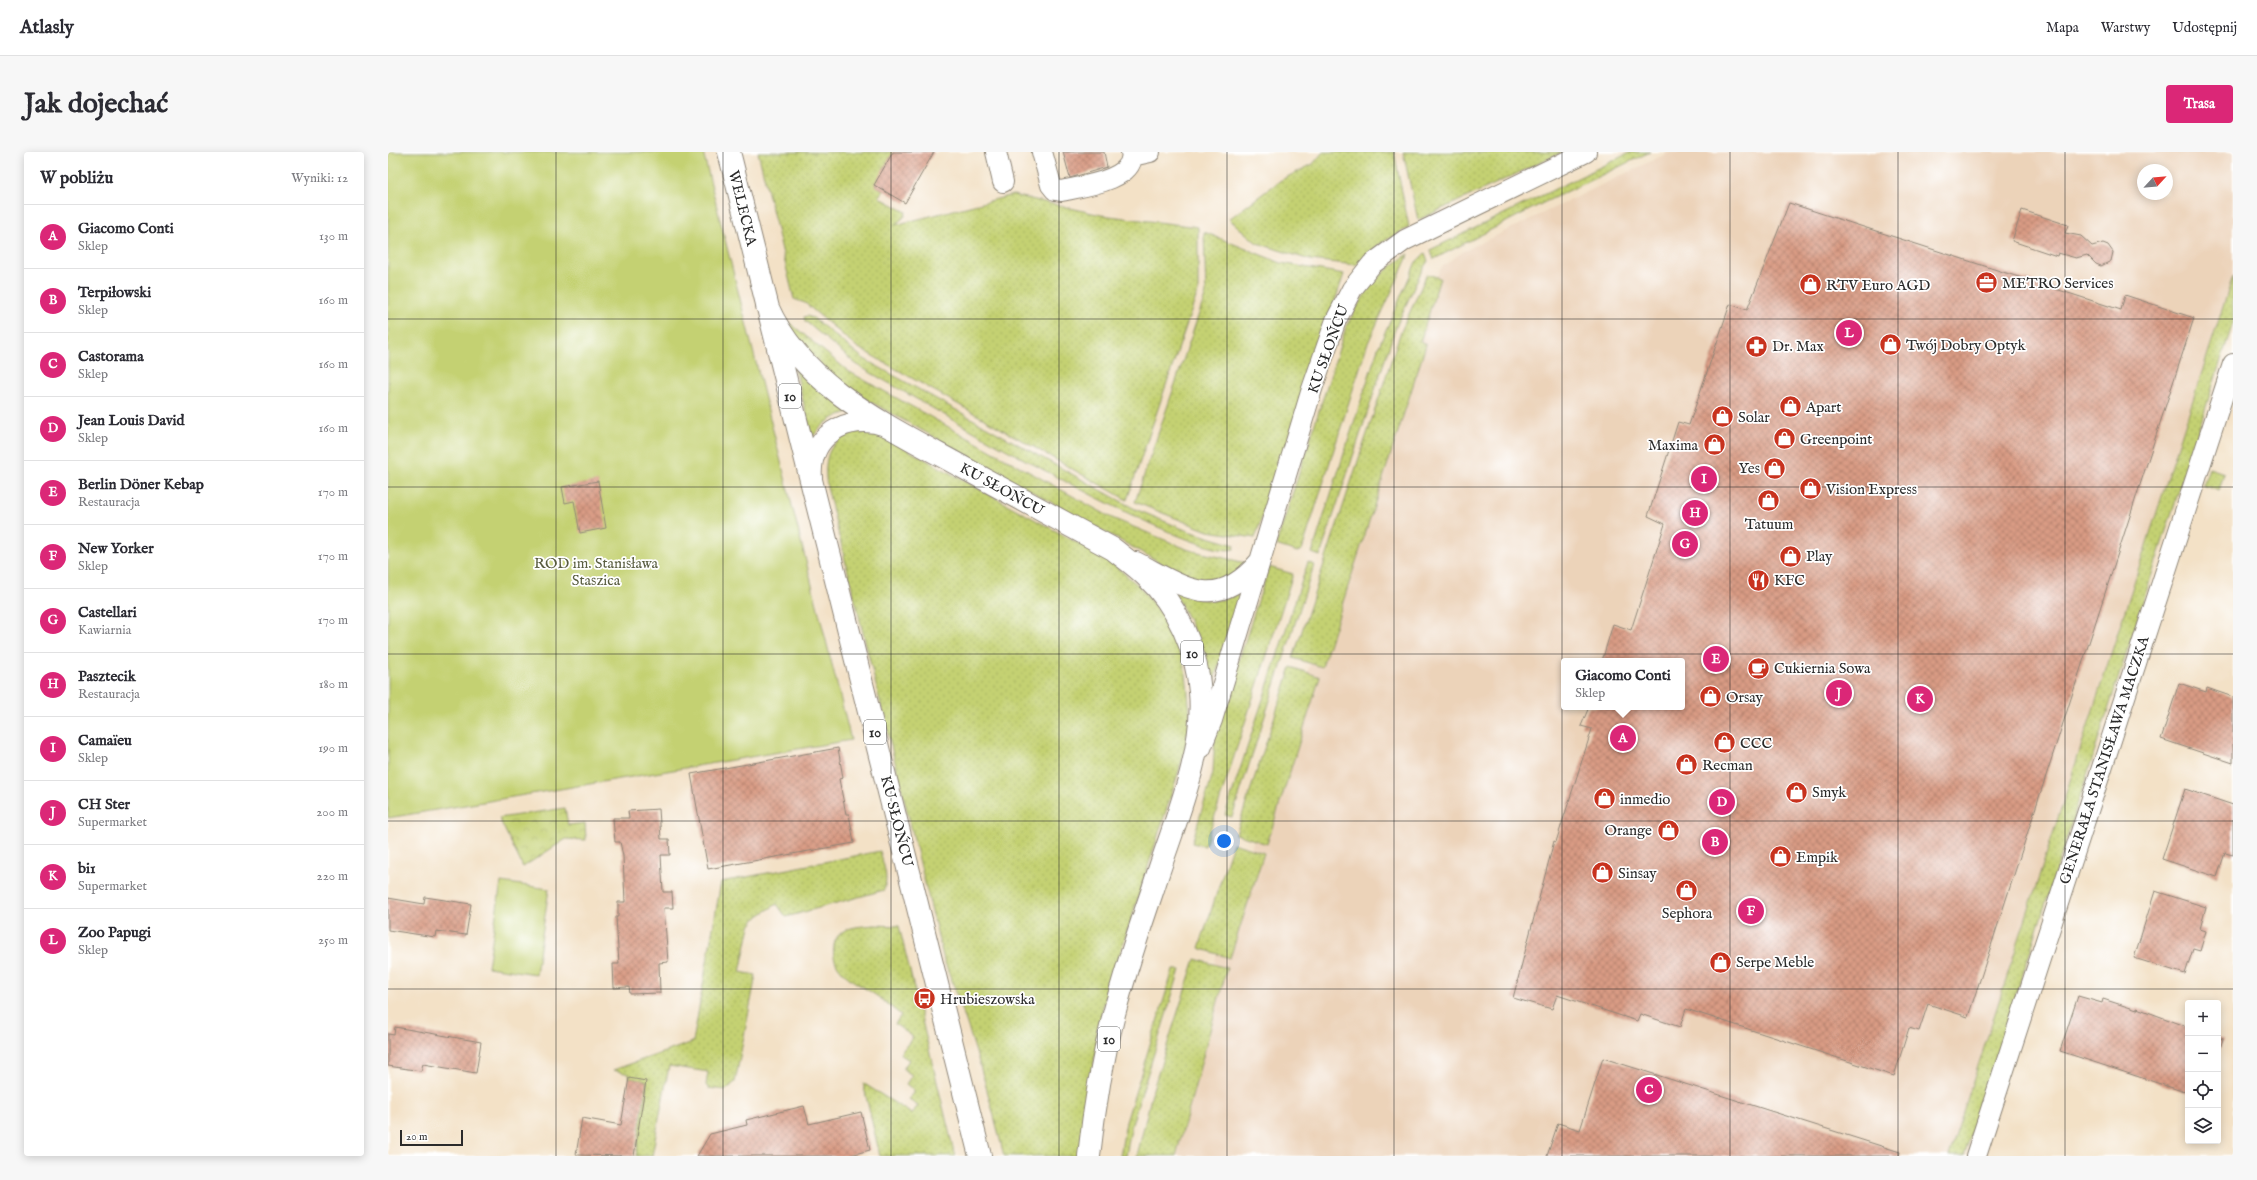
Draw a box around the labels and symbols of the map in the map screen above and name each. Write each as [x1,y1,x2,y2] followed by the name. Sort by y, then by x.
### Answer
[2137,164,2173,200] north arrow
[724,168,761,249] street label: WELECKA
[1973,270,1999,296] office icon: METRO Services
[1797,272,1823,298] shop icon: RTV Euro AGD
[2002,274,2114,293] place label: METRO Services
[1826,276,1930,295] place label: RTV Euro AGD
[1304,302,1353,396] street label: KU SŁOŃCU
[1836,318,1862,348] pin: L
[1877,332,1903,358] shop icon: Twój Dobry Optyk
[1744,333,1770,359] pharmacy icon: Dr. Max
[1906,336,2026,355] place label: Twój Dobry Optyk
[1772,337,1824,356] place label: Dr. Max
[779,384,801,408] road number: 10
[1777,394,1803,420] shop icon: Apart
[1805,398,1841,417] place label: Apart
[1709,404,1735,430] shop icon: Solar
[1738,408,1770,427] place label: Solar
[1772,426,1798,452] shop icon: Greenpoint
[1800,430,1872,449] place label: Greenpoint
[1701,432,1727,458] shop icon: Maxima
[1648,436,1699,455] place label: Maxima
[1762,455,1788,481] shop icon: Yes
[956,458,1047,521] street label: KU SŁOŃCU
[1739,459,1760,478] place label: Yes
[1691,464,1717,494] pin: I
[1797,476,1823,502] shop icon: Vision Express
[1825,480,1917,499] place label: Vision Express
[1756,488,1782,514] shop icon: Tatuum
[1682,498,1708,528] pin: H
[1745,515,1794,534] place label: Tatuum
[1672,529,1698,559] pin: G
[1777,543,1803,569] shop icon: Play
[1806,547,1833,566] place label: Play
[534,554,659,590] park label: ROD im. Stanisława Staszica
[1745,567,1771,593] restaurant icon: KFC
[1774,571,1805,590] place label: KFC
[2055,633,2154,887] street label: GENERAŁA STANISŁAWA MACZKA
[1181,641,1203,665] road number: 10
[1703,644,1729,674] pin: E
[1745,655,1771,681] cafe icon: Cukiernia Sowa
[1774,659,1871,678] place label: Cukiernia Sowa
[1826,678,1852,708] pin: J
[1697,684,1723,710] shop icon: Orsay
[1907,684,1933,714] pin: K
[1726,688,1764,707] place label: Orsay
[864,720,886,744] road number: 10
[1610,723,1636,753] pin: A
[1712,730,1738,756] shop icon: CCC
[1740,734,1772,753] place label: CCC
[1674,752,1700,778] shop icon: Recman
[1702,756,1753,775] place label: Recman
[876,773,917,869] street label: KU SŁOŃCU
[1784,779,1810,805] shop icon: Smyk
[1812,783,1847,802] place label: Smyk
[1592,786,1618,812] shop icon: inmedio
[1709,787,1735,817] pin: D
[1620,790,1670,809] place label: inmedio
[1655,817,1681,843] shop icon: Orange
[1605,821,1652,840] place label: Orange
[1702,827,1728,857] pin: B
[1214,831,1234,851] your location
[1768,844,1794,870] shop icon: Empik
[1796,848,1839,867] place label: Empik
[1590,860,1616,886] shop icon: Sinsay
[1618,864,1657,883] place label: Sinsay
[1674,877,1700,903] shop icon: Sephora
[1738,896,1764,926] pin: F
[1662,904,1713,923] place label: Sephora
[1708,949,1734,975] shop icon: Serpe Meble
[1736,953,1814,972] place label: Serpe Meble
[911,986,937,1012] bus stop icon: Hrubieszowska
[940,990,1035,1009] place label: Hrubieszowska
[1098,1027,1120,1051] road number: 10
[1636,1075,1662,1105] pin: C
[400,1128,463,1147] scale bar

